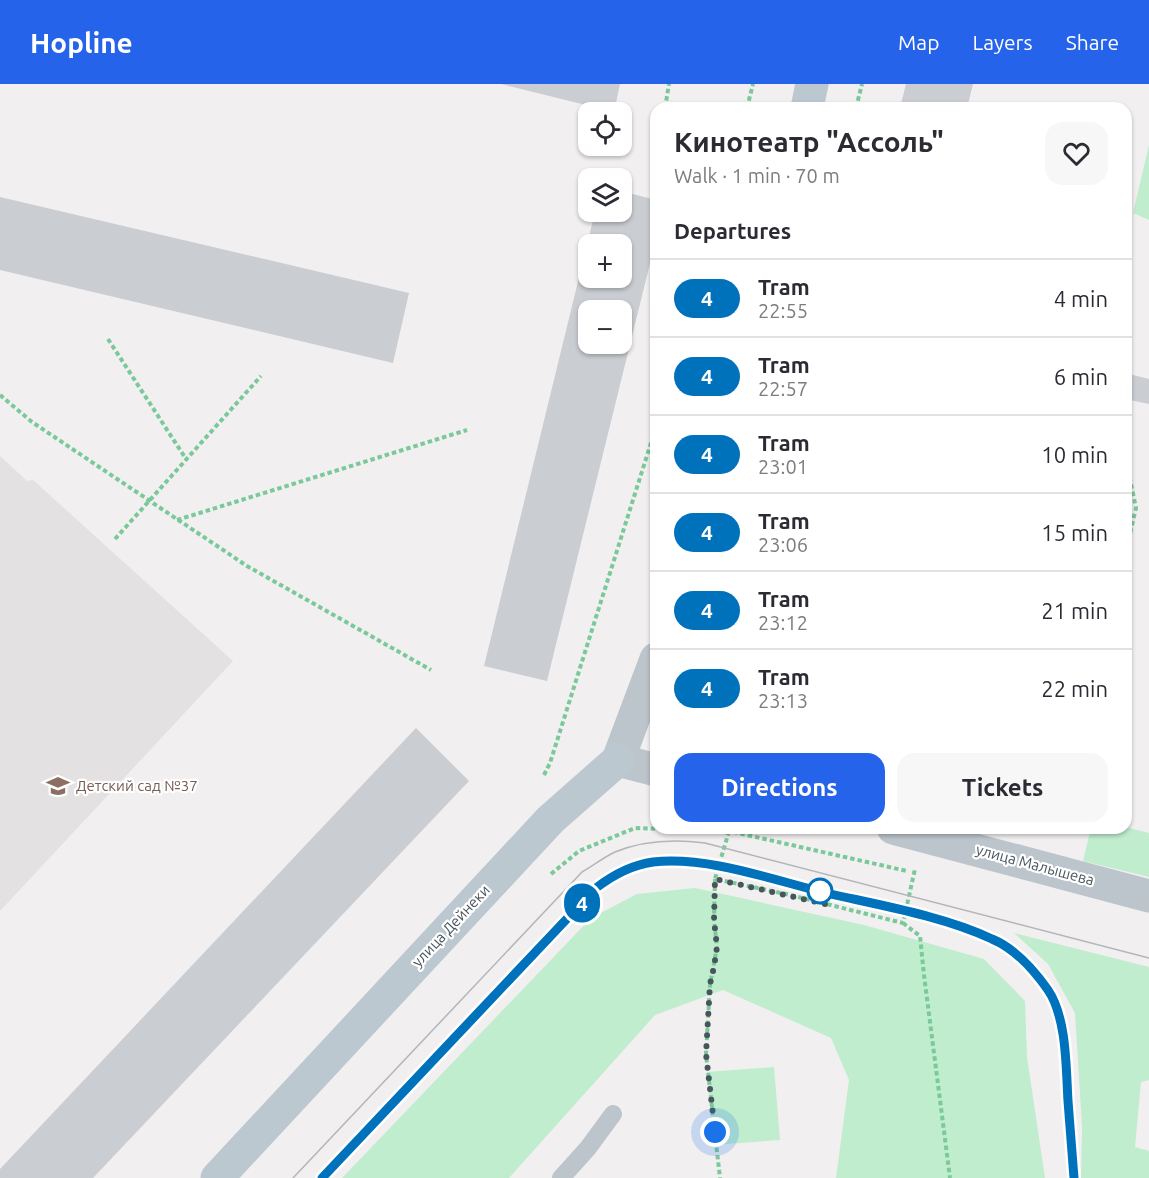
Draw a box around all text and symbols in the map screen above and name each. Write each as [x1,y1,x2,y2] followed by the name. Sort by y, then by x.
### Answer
[30,27,133,58] text: Hopline
[898,30,939,54] text: Map
[972,30,1033,54] text: Layers
[1066,30,1119,54] text: Share
[578,102,632,354] map controls
[578,102,632,156] button: locate
[1045,122,1108,185] button: heart
[674,126,944,157] text: Кинотеатр "Ассоль"
[674,164,840,187] text: Walk · 1 min · 70 m
[578,168,632,222] button: layers
[674,218,791,243] text: Departures
[578,234,632,288] button: +
[758,274,810,299] text: Tram
[701,286,713,310] text: 4
[1054,286,1108,311] text: 4 min
[758,299,808,322] text: 22:55
[578,300,632,354] button: −
[758,352,810,377] text: Tram
[701,364,713,388] text: 4
[1054,364,1108,389] text: 6 min
[758,377,808,400] text: 22:57
[758,430,810,455] text: Tram
[701,442,713,466] text: 4
[1041,442,1108,467] text: 10 min
[758,455,808,478] text: 23:01
[758,508,810,533] text: Tram
[701,520,713,544] text: 4
[1041,520,1108,545] text: 15 min
[758,533,808,556] text: 23:06
[758,586,810,611] text: Tram
[701,598,713,622] text: 4
[1041,598,1108,623] text: 21 min
[758,611,808,634] text: 23:12
[758,664,810,689] text: Tram
[701,676,713,700] text: 4
[1041,676,1108,701] text: 22 min
[758,689,808,712] text: 23:13
[674,753,885,822] button: Directions
[897,753,1108,822] button: Tickets
[45,773,71,799] school or university icon: Детский сад №37
[76,777,198,794] place label: Детский сад №37
[974,841,1096,888] street label: улица Малышева
[807,878,833,904] unlabelled marker
[408,881,493,970] street label: улица Дейнеки
[562,884,602,922] line badge: 4
[576,891,588,915] text: 4
[700,1117,730,1147] your location

